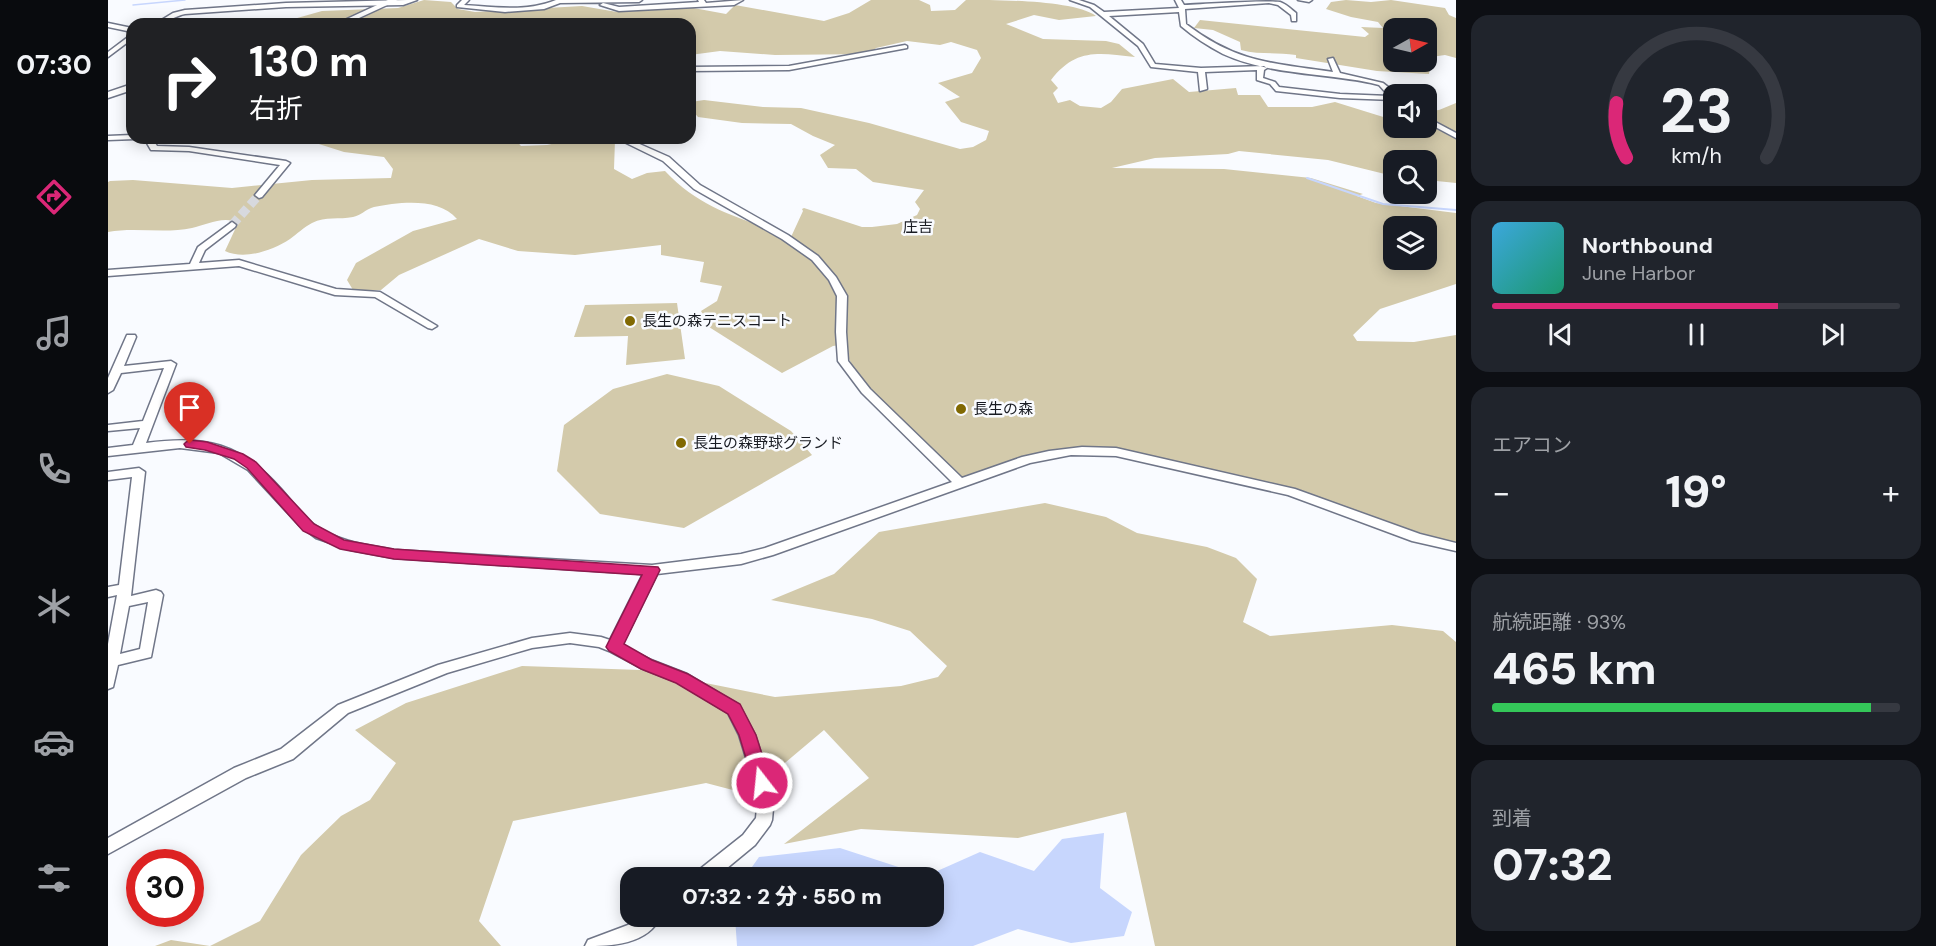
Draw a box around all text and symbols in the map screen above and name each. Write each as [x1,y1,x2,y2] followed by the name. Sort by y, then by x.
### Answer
[1383,18,1437,72] north arrow
[1383,18,1437,270] map controls
[249,34,369,89] text: 130 m
[150,42,228,120] icon: right
[16,47,92,82] text: 07:30
[1659,70,1733,151] text: 23
[1383,84,1437,138] button: sound
[249,91,303,126] text: 右折
[1671,142,1721,170] text: km/h
[1383,150,1437,204] button: search
[33,176,75,218] icon: directions
[1383,216,1437,270] button: layers
[903,217,933,237] district label: 庄吉
[1582,231,1713,260] text: Northbound
[1582,260,1695,286] text: June Harbor
[642,311,792,331] place label: 長生の森テニスコート
[33,312,75,354] icon: music
[623,314,637,328] marker: 長生の森テニスコート
[1544,318,1577,351] icon: previous
[1680,318,1713,351] icon: pause
[1816,318,1849,351] icon: next
[164,382,215,444] pin
[173,391,206,424] icon: arrive
[973,399,1033,419] place label: 長生の森
[954,402,968,416] marker: 長生の森
[1492,432,1572,458] text: エアコン
[693,433,843,453] place label: 長生の森野球グランド
[674,436,688,450] marker: 長生の森野球グランド
[33,448,75,490] icon: phone
[1665,462,1727,521] text: 19°
[1492,471,1510,514] text: −
[1882,471,1900,514] text: +
[33,585,75,627] icon: climate
[1492,609,1626,635] text: 航続距離 · 93%
[1492,639,1657,698] text: 465 km
[33,721,75,763] icon: car
[730,751,794,815] position arrow
[1492,805,1532,831] text: 到着
[1492,835,1613,894] text: 07:32
[126,849,204,927] speed limit sign: 30
[33,857,75,899] icon: filters
[682,882,882,911] text: 07:32 · 2 分 · 550 m

